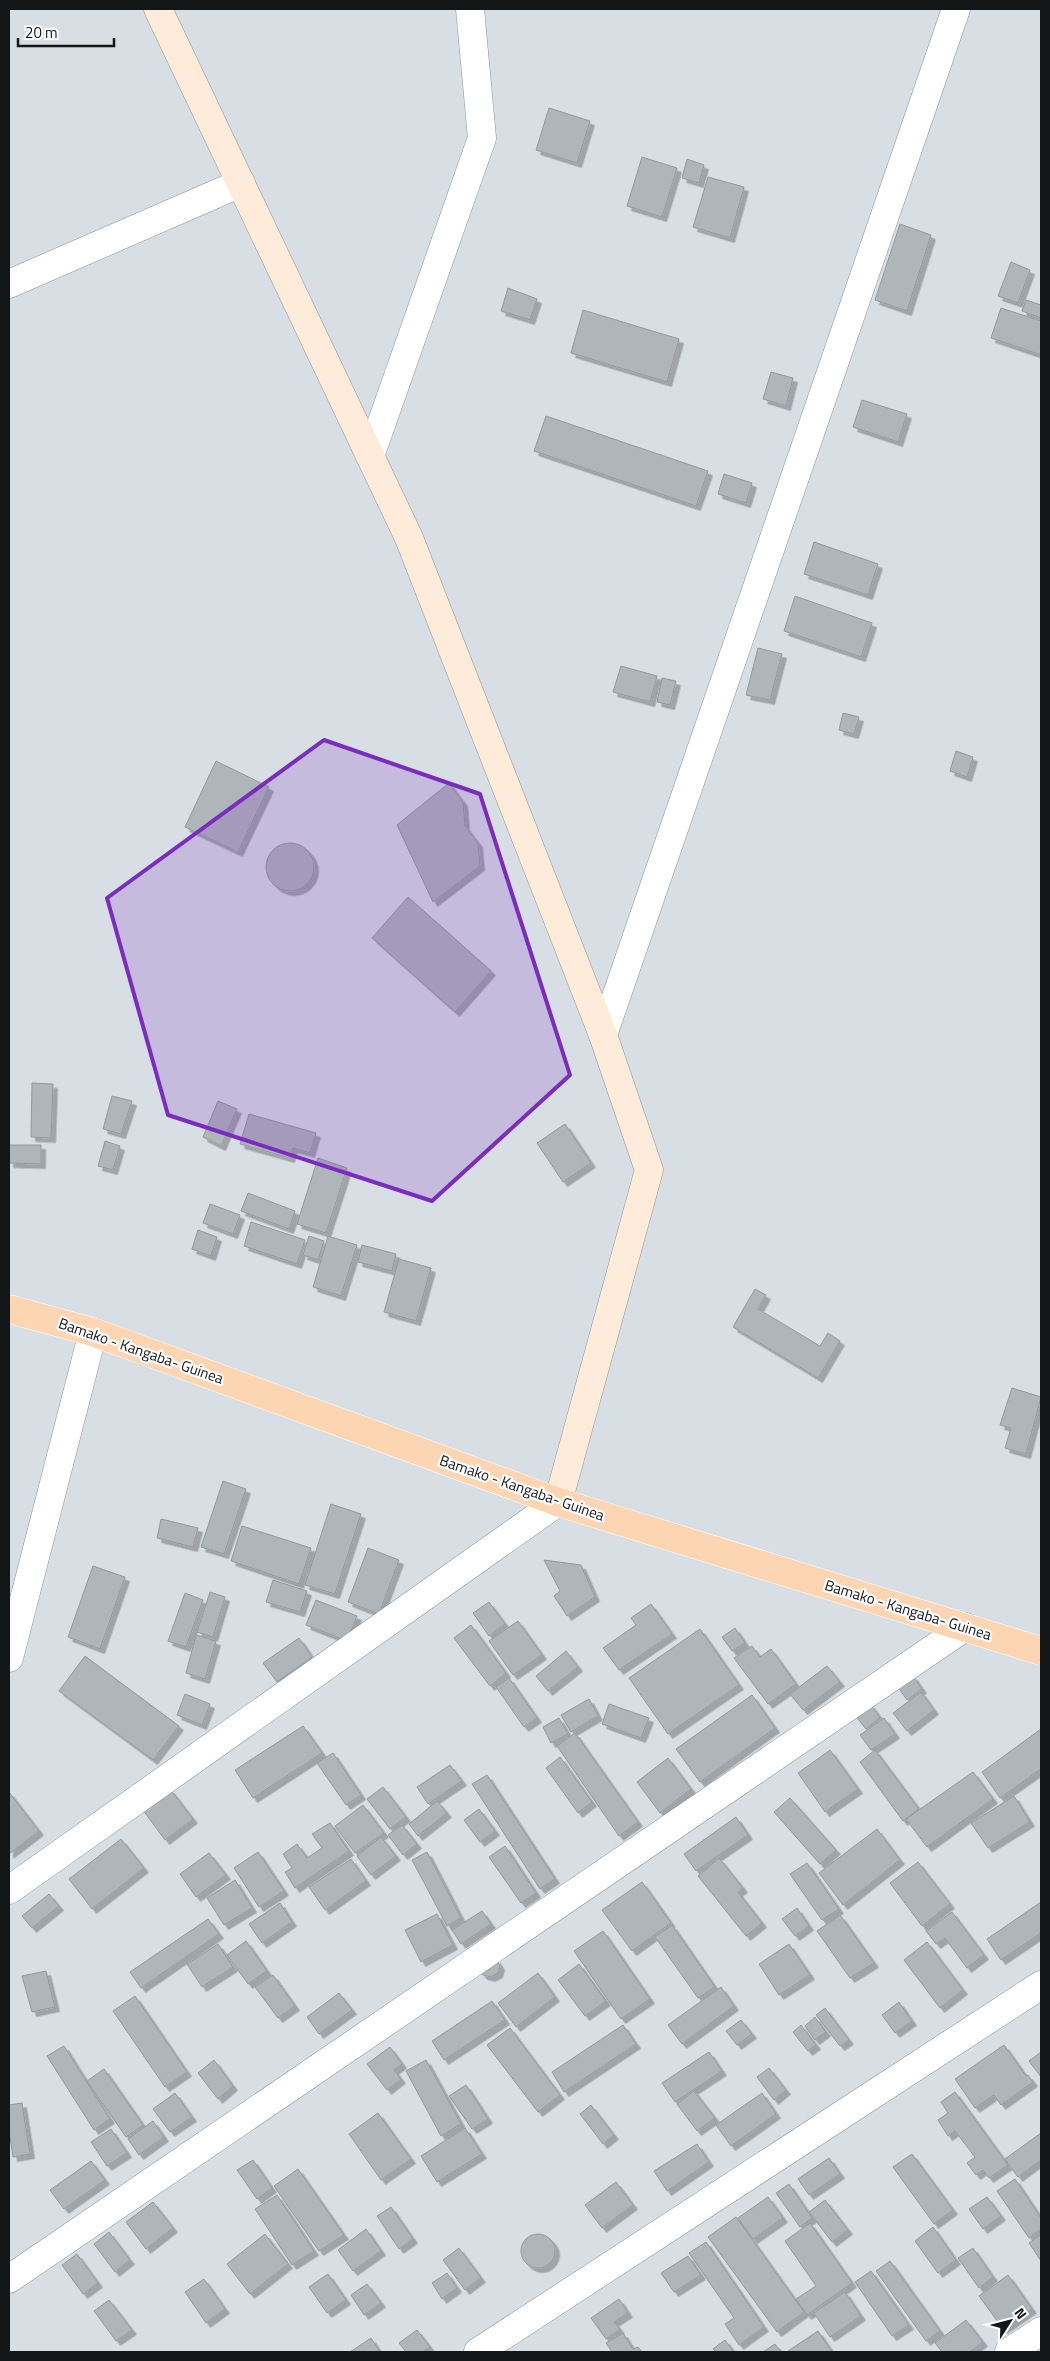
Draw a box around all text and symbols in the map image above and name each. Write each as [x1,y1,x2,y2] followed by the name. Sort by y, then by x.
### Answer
[18,15,114,47] scale bar
[25,21,58,44] text: 20 m
[56,1311,227,1390] street label: Bamako - Kangaba- Guinea
[437,1448,608,1527] street label: Bamako - Kangaba- Guinea
[822,1573,995,1646] street label: Bamako - Kangaba- Guinea
[985,2296,1035,2346] north arrow
[1010,2303,1032,2323] text: N

